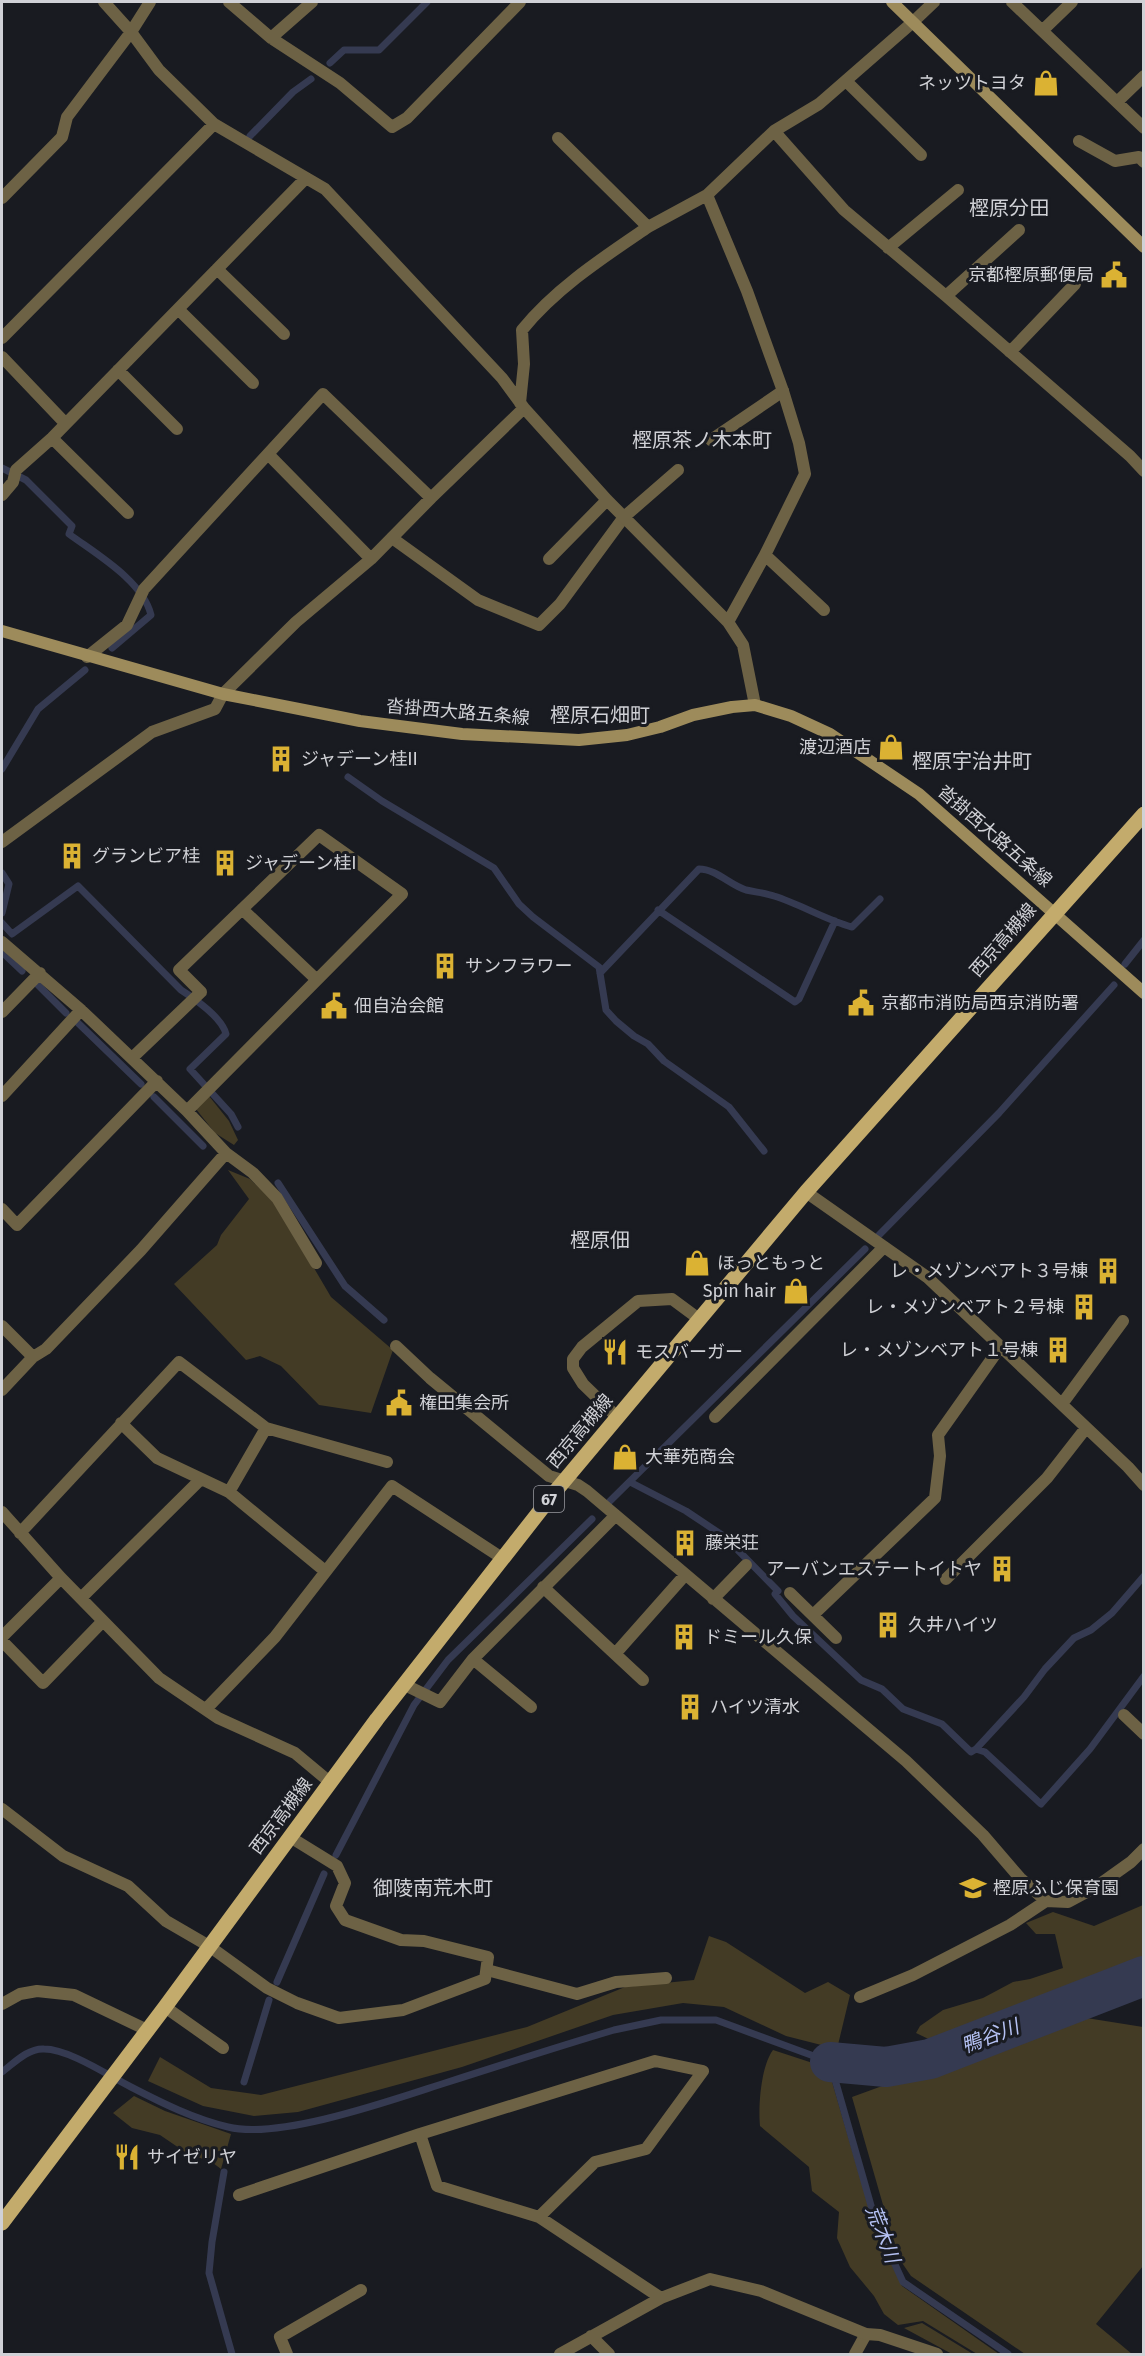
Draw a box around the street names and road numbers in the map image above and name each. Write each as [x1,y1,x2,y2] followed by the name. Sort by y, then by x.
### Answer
[385,695,531,729] street label: 沓掛西大路五条線
[933,780,1057,892] street label: 沓掛西大路五条線
[965,899,1041,981] street label: 西京高槻線
[543,1389,617,1473] street label: 西京高槻線
[534,1486,564,1512] road number: 67
[245,1773,317,1859] street label: 西京高槻線

